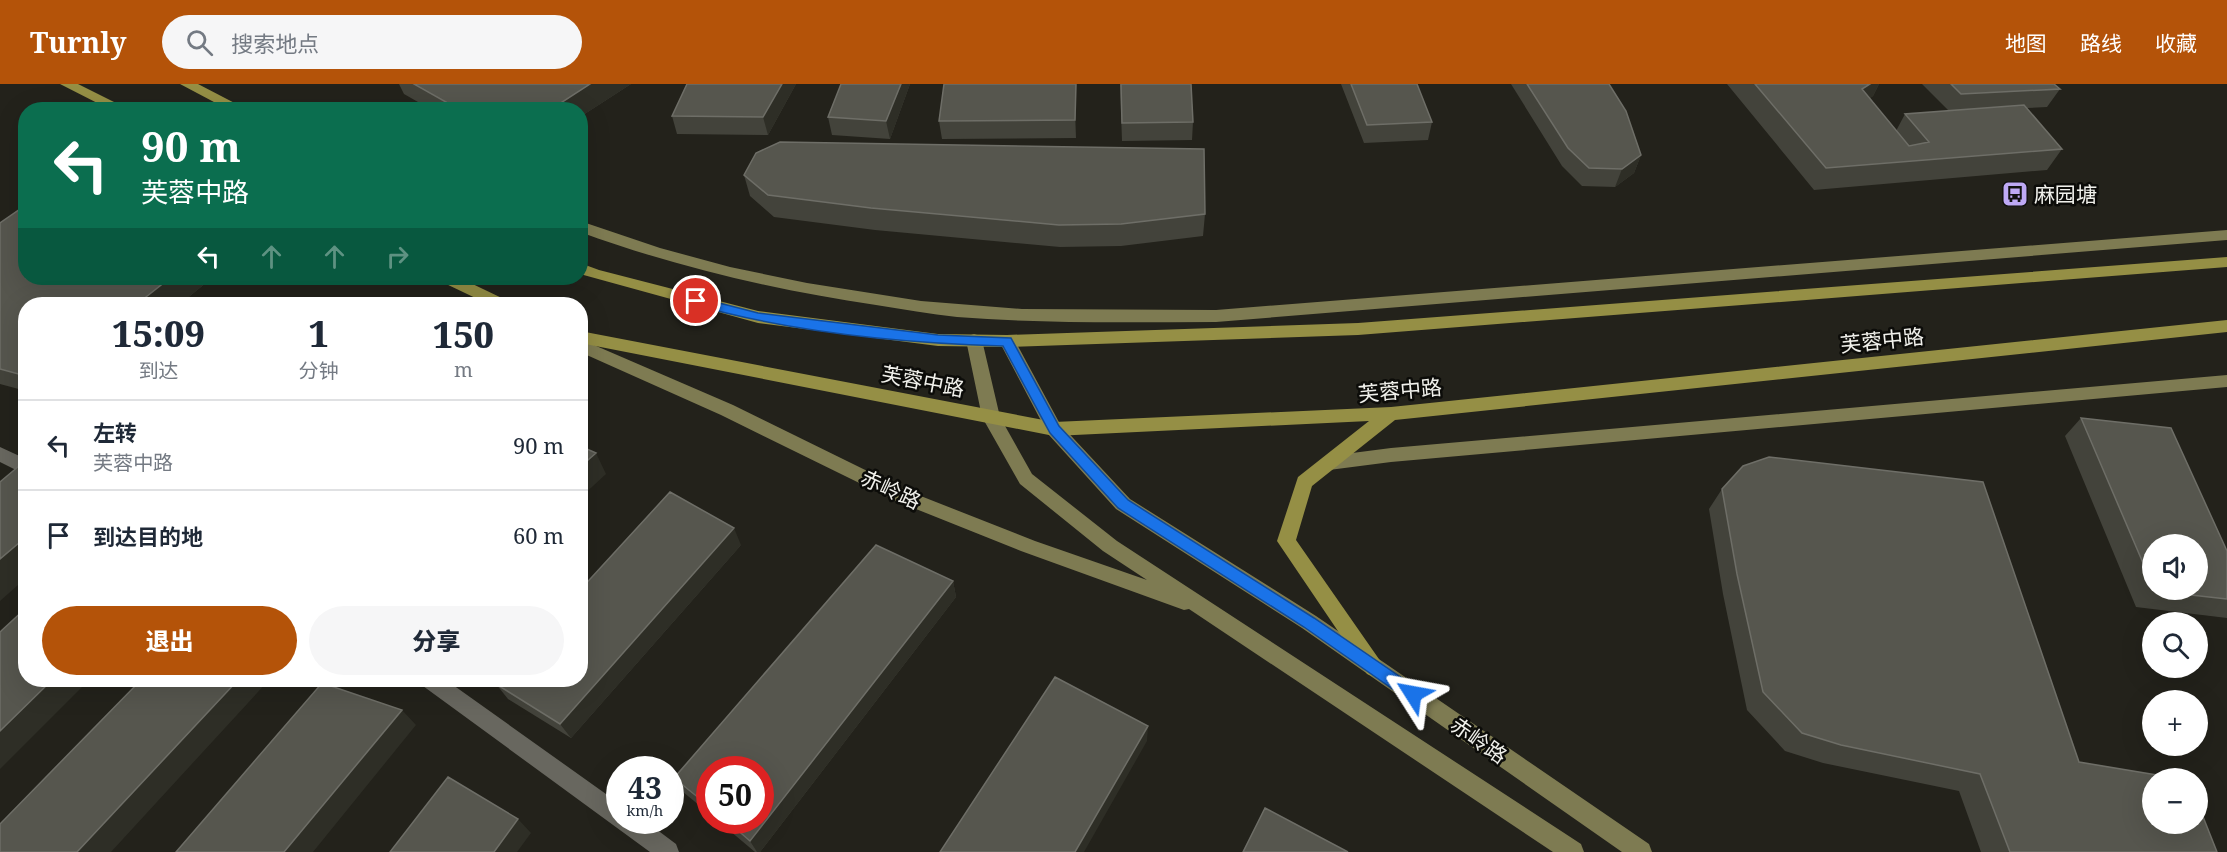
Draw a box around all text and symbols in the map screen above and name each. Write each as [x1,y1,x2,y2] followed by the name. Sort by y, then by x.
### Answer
[162,15,582,69] search box
[30,23,126,61] text: Turnly
[183,26,216,59] icon: search
[231,28,319,58] text: 搜索地点
[2005,29,2047,57] text: 地图
[2080,29,2122,57] text: 路线
[2155,29,2197,57] text: 收藏
[141,117,241,174] text: 90 m
[42,126,120,204] icon: left
[141,173,249,210] text: 芙蓉中路
[2000,179,2030,209] bus stop icon: 麻园塘
[2034,180,2097,208] place label: 麻园塘
[192,240,225,273] icon: left
[255,240,288,273] icon: ahead
[318,240,351,273] icon: ahead
[381,240,414,273] icon: right
[670,275,721,326] pin
[679,284,712,317] icon: arrive
[112,309,205,358] text: 15:09
[309,309,329,358] text: 1
[433,310,494,359] text: 150
[1839,322,1925,358] street label: 芙蓉中路
[454,356,473,383] text: m
[138,357,178,384] text: 到达
[299,357,339,384] text: 分钟
[879,359,967,403] street label: 芙蓉中路
[1357,372,1443,408] street label: 芙蓉中路
[93,417,137,447] text: 左转
[42,429,75,462] icon: left
[513,430,564,460] text: 90 m
[93,449,173,476] text: 芙蓉中路
[857,463,925,515] street label: 赤岭路
[42,519,75,552] icon: arrive
[513,520,564,550] text: 60 m
[93,521,203,551] text: 到达目的地
[2142,534,2208,834] map controls
[2142,534,2208,600] button: sound
[42,606,297,675] button: 退出
[309,606,564,675] button: 分享
[2142,612,2208,678] button: search
[1381,662,1445,726] position arrow
[2142,690,2208,756] button: +
[1445,710,1513,770] street label: 赤岭路
[696,756,774,834] speed limit sign: 50
[628,767,662,808] text: 43
[2142,768,2208,834] button: −
[627,800,663,820] text: km/h

